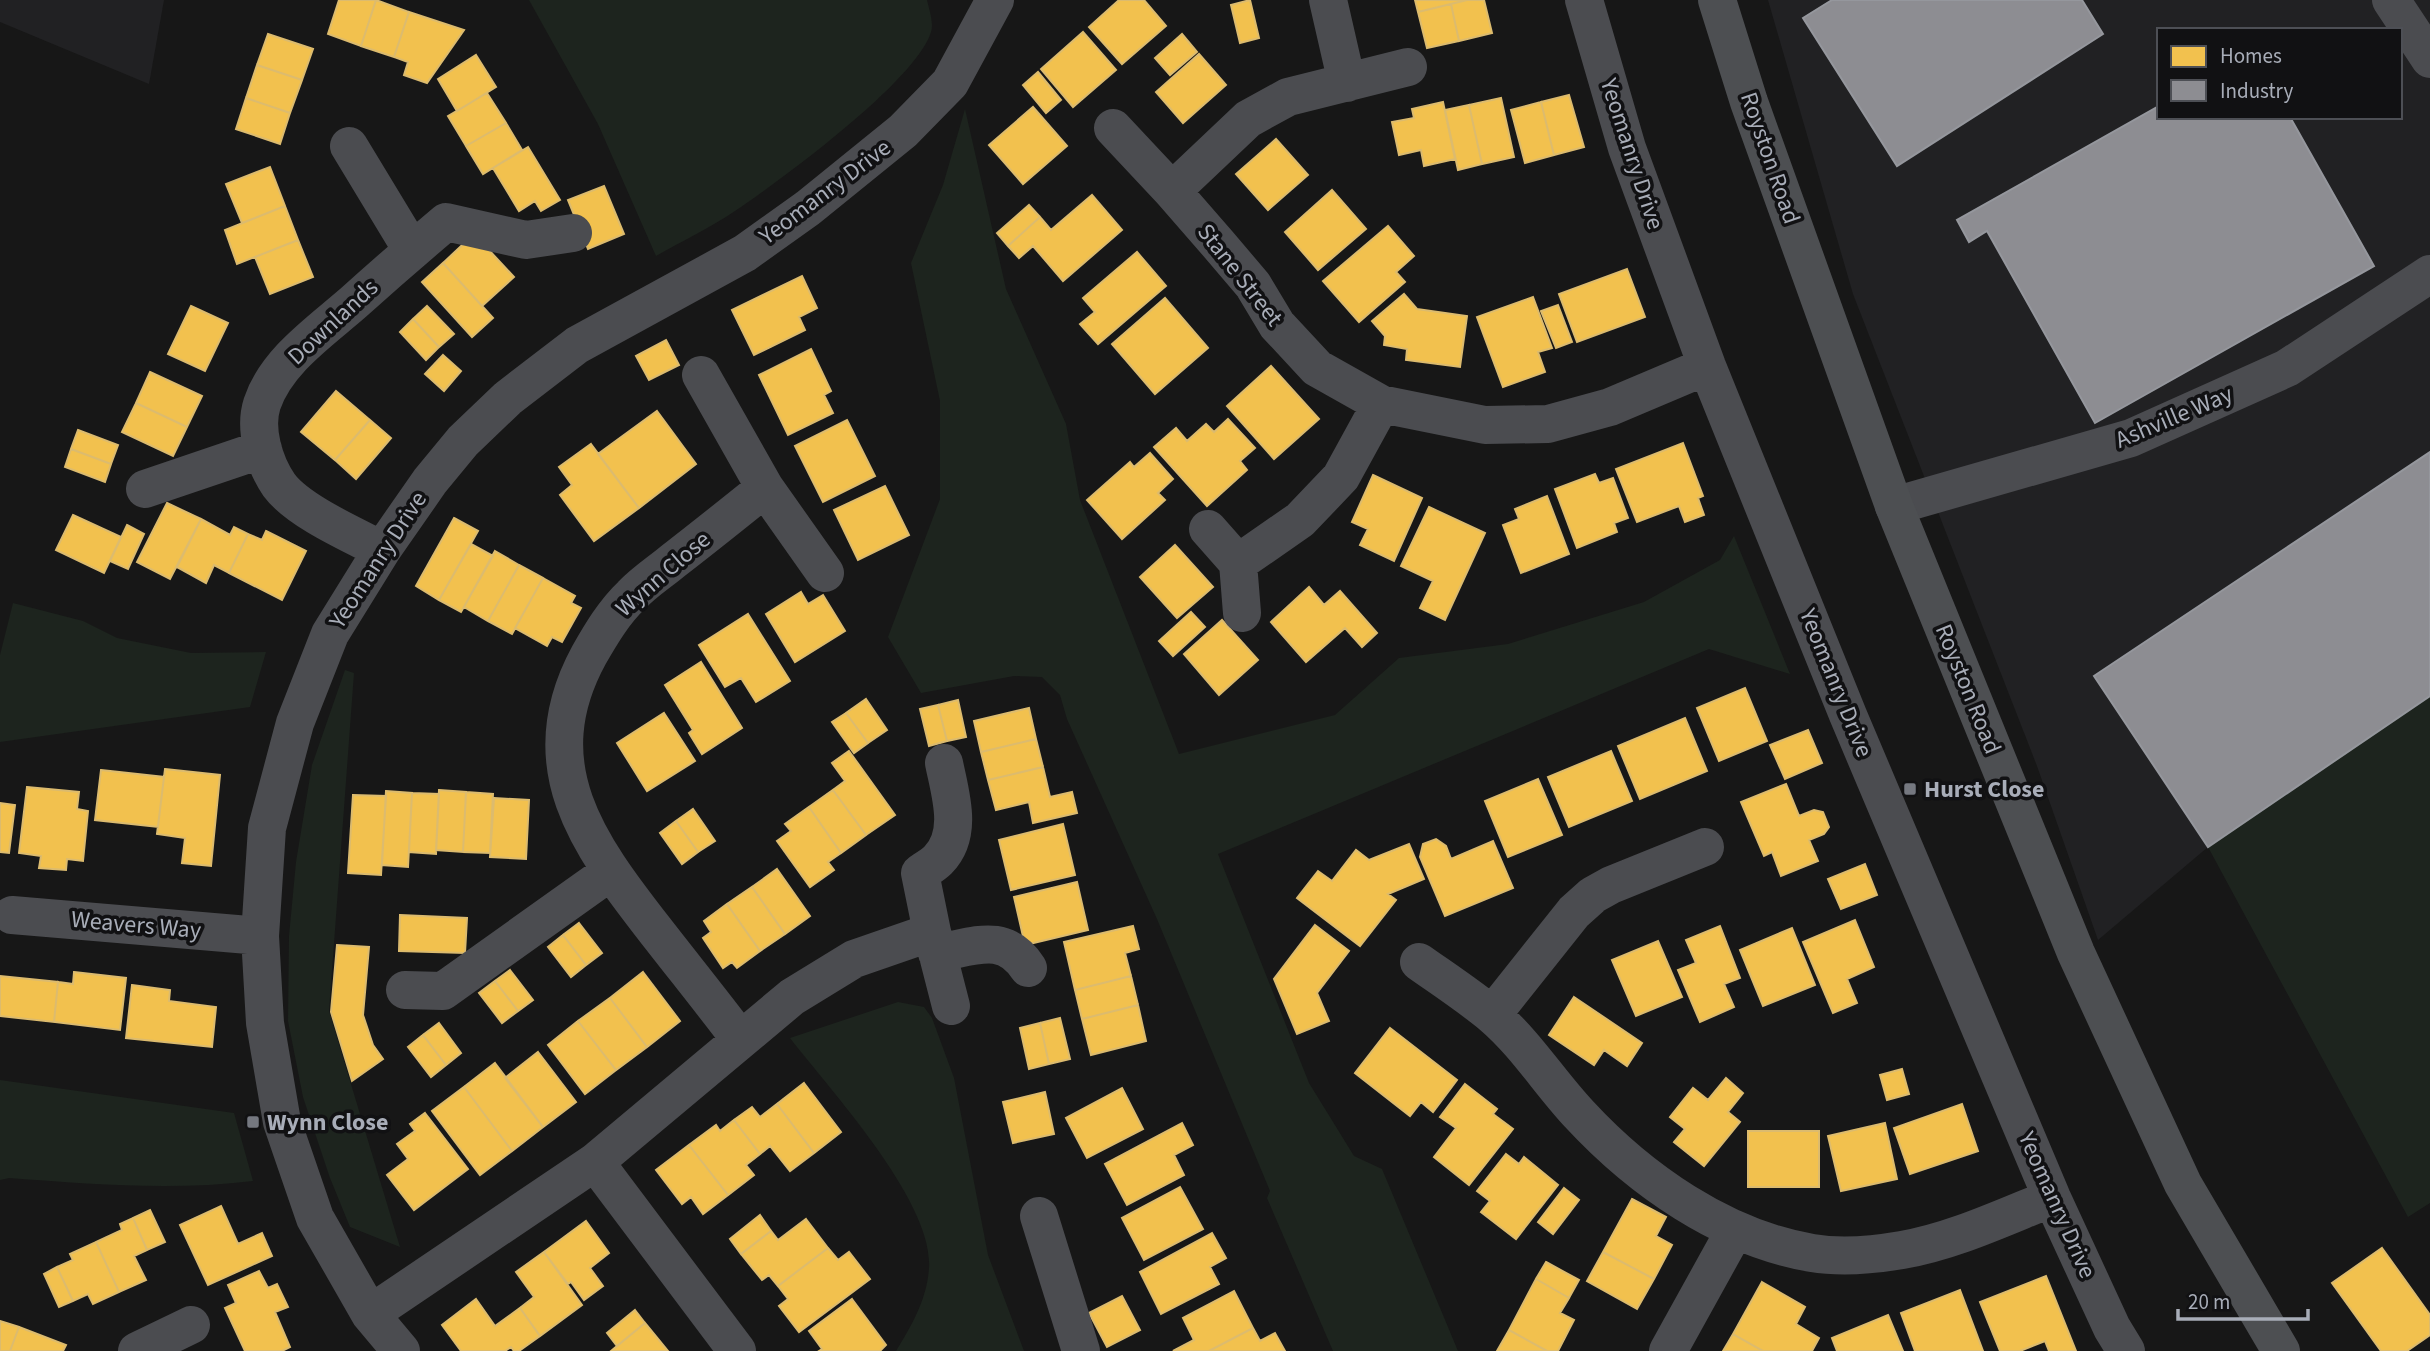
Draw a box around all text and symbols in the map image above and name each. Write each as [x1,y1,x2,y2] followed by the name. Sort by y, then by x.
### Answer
[2157,28,2402,119] legend
[2220,41,2282,71] text: Homes
[1591,73,1673,234] street label: Yeomanry Drive
[2220,76,2293,106] text: Industry
[1731,87,1809,229] street label: Royston Road
[751,131,898,254] street label: Yeomanry Drive
[1189,216,1291,334] street label: Stane Street
[280,271,386,373] street label: Downlands
[2110,377,2238,457] street label: Ashville Way
[320,484,436,636] street label: Yeomanry Drive
[608,523,718,625] street label: Wynn Close
[1790,603,1882,763] street label: Yeomanry Drive
[1926,619,2010,759] street label: Royston Road
[1924,772,2044,807] place label: Hurst Close
[1902,781,1918,797] marker: Hurst Close
[70,902,202,948] street label: Weavers Way
[267,1105,388,1140] place label: Wynn Close
[245,1114,261,1130] marker: Wynn Close
[2009,1125,2105,1284] street label: Yeomanry Drive
[2178,1278,2308,1322] scale bar
[2188,1287,2230,1317] text: 20 m

